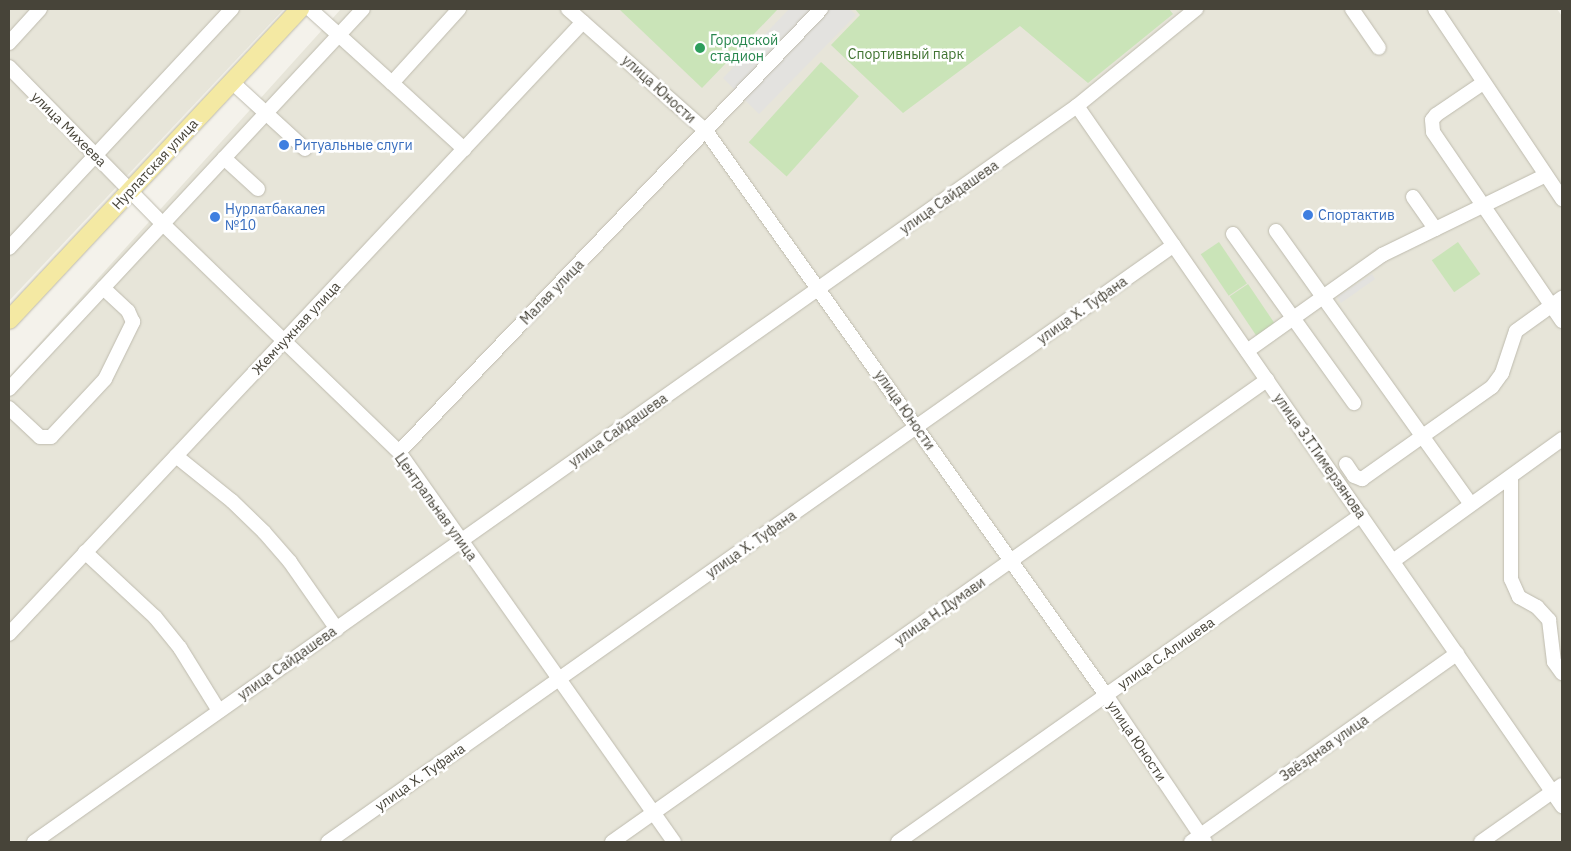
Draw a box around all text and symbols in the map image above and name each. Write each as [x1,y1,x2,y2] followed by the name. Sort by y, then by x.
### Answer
[710,32,778,64] place label: Городской стадион
[694,42,706,54] marker: Городской стадион
[848,46,964,62] park label: Спортивный парк
[619,51,699,127] street label: улица Юности
[28,88,110,170] street label: улица Михеева
[109,115,201,213] street label: Нурлатская улица
[294,137,413,153] place label: Ритуальные слуги
[278,139,290,151] marker: Ритуальные слуги
[897,157,1001,237] street label: улица Сайдашева
[225,201,326,233] place label: Нурлатбакалея №10
[1318,207,1395,223] place label: Спортактив
[1302,209,1314,221] marker: Спортактив
[209,211,221,223] marker: Нурлатбакалея №10
[517,256,587,328] street label: Малая улица
[1034,273,1130,347] street label: улица Х. Туфана
[248,278,344,378] street label: Жемчужная улица
[871,367,939,453] street label: улица Юности
[566,390,670,470] street label: улица Сайдашева
[1270,390,1370,522] street label: улица З.Т.Тимерзянова
[391,450,481,564] street label: Центральная улица
[703,507,799,581] street label: улица Х. Туфана
[892,574,988,648] street label: улица Н.Думави
[1114,613,1218,693] street label: улица С.Алишева
[235,623,339,703] street label: улица Сайдашева
[1104,698,1170,784] street label: улица Юности
[1276,711,1372,785] street label: Звёздная улица
[372,740,468,814] street label: улица Х. Туфана

